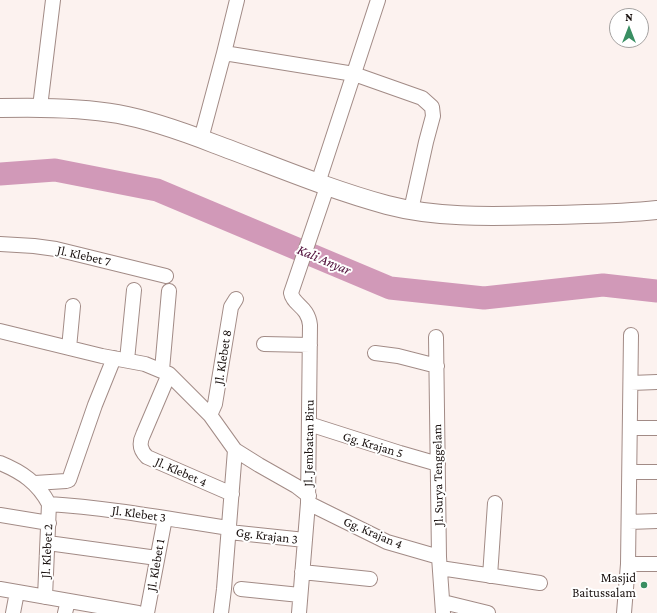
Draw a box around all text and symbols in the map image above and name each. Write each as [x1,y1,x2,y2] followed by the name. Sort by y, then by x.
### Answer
[609,8,649,48] north arrow
[625,11,633,23] text: N
[295,241,353,279] water label: Kali Anyar
[56,242,112,270] street label: Jl. Klebet 7
[211,328,235,386] street label: Jl. Klebet 8
[300,399,318,487] street label: Jl. Jembatan Biru
[429,424,447,526] street label: Jl. Surya Tenggelam
[341,428,405,462] street label: Gg. Krajan 5
[153,454,209,490] street label: Jl. Klebet 4
[111,502,167,526] street label: Jl. Klebet 3
[341,514,405,552] street label: Gg. Krajan 4
[38,523,56,579] street label: Jl. Klebet 2
[235,524,299,548] street label: Gg. Krajan 3
[144,538,168,592] street label: Jl. Klebet 1
[572,570,636,601] place label: Masjid Baitussalam
[639,580,649,590] marker: Masjid Baitussalam

